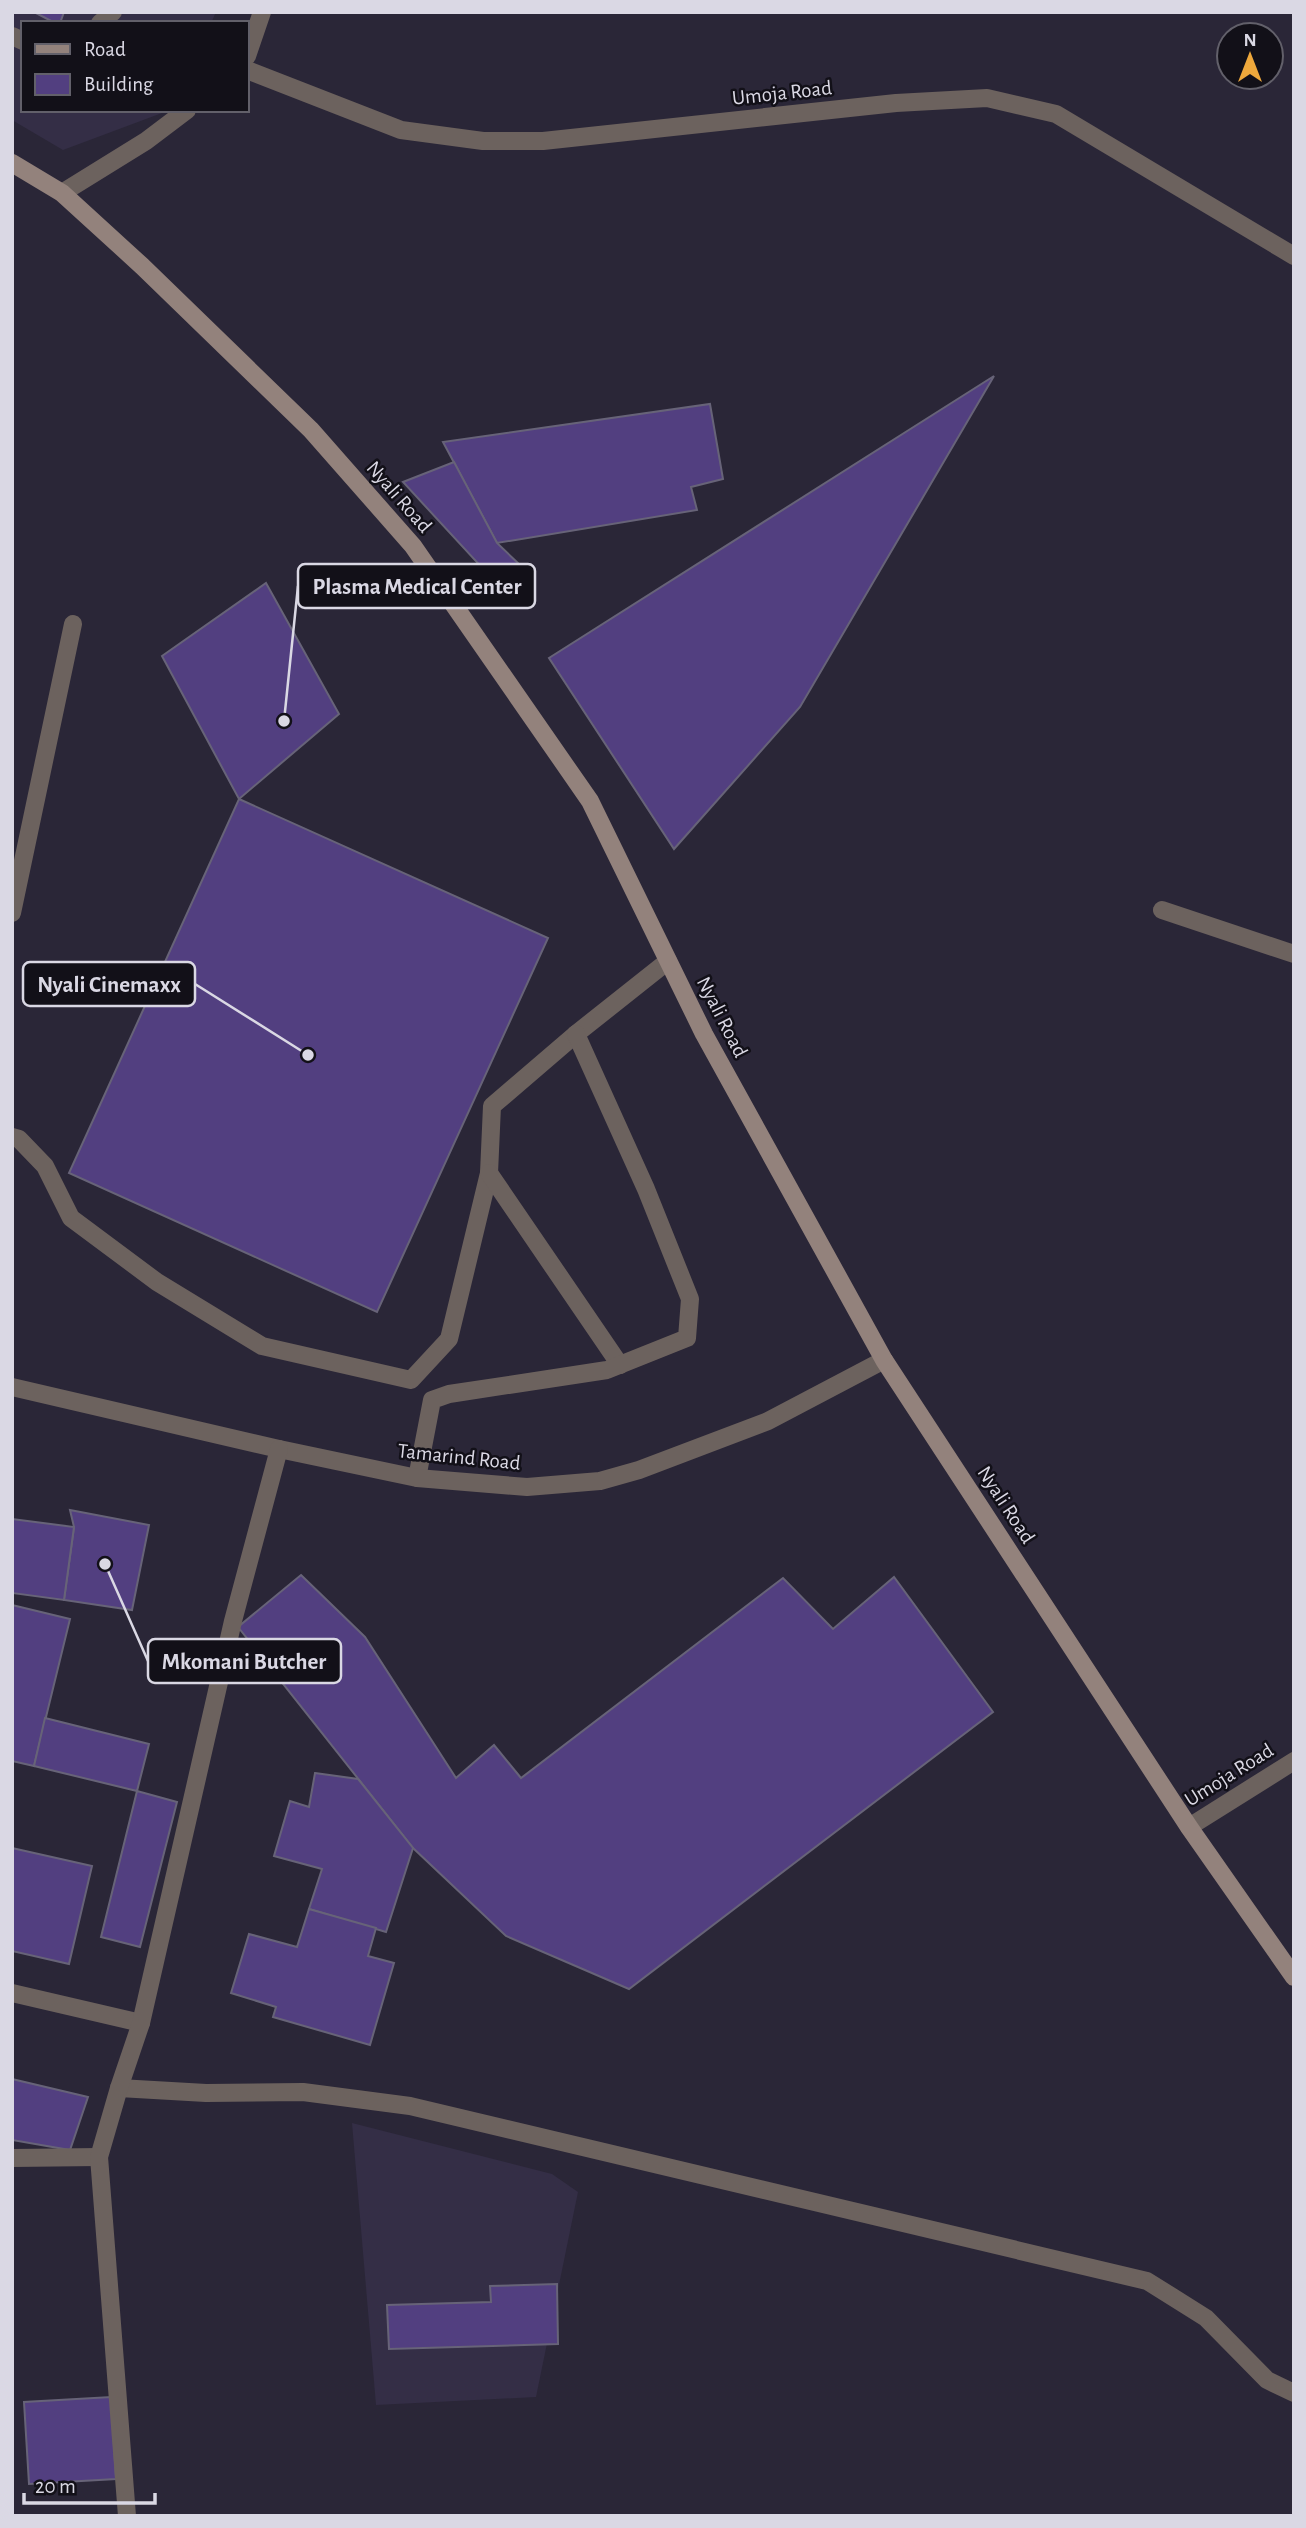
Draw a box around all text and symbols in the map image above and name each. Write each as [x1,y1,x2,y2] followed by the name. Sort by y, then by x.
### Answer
[21,21,248,112] legend
[1215,21,1285,91] north arrow
[1243,31,1257,50] text: N
[84,39,126,60] text: Road
[84,74,154,95] text: Building
[731,77,833,109] street label: Umoja Road
[362,457,436,537] street label: Nyali Road
[298,564,535,608] callout: Plasma Medical Center
[313,576,521,599] text: Plasma Medical Center
[23,962,195,1006] callout: Nyali Cinemaxx
[693,973,751,1061] street label: Nyali Road
[37,974,181,997] text: Nyali Cinemaxx
[396,1440,522,1474] street label: Tamarind Road
[973,1463,1039,1548] street label: Nyali Road
[148,1639,341,1683] callout: Mkomani Butcher
[162,1651,326,1674] text: Mkomani Butcher
[1181,1739,1277,1810] street label: Umoja Road
[24,2462,156,2506] scale bar
[35,2476,76,2497] text: 20 m

